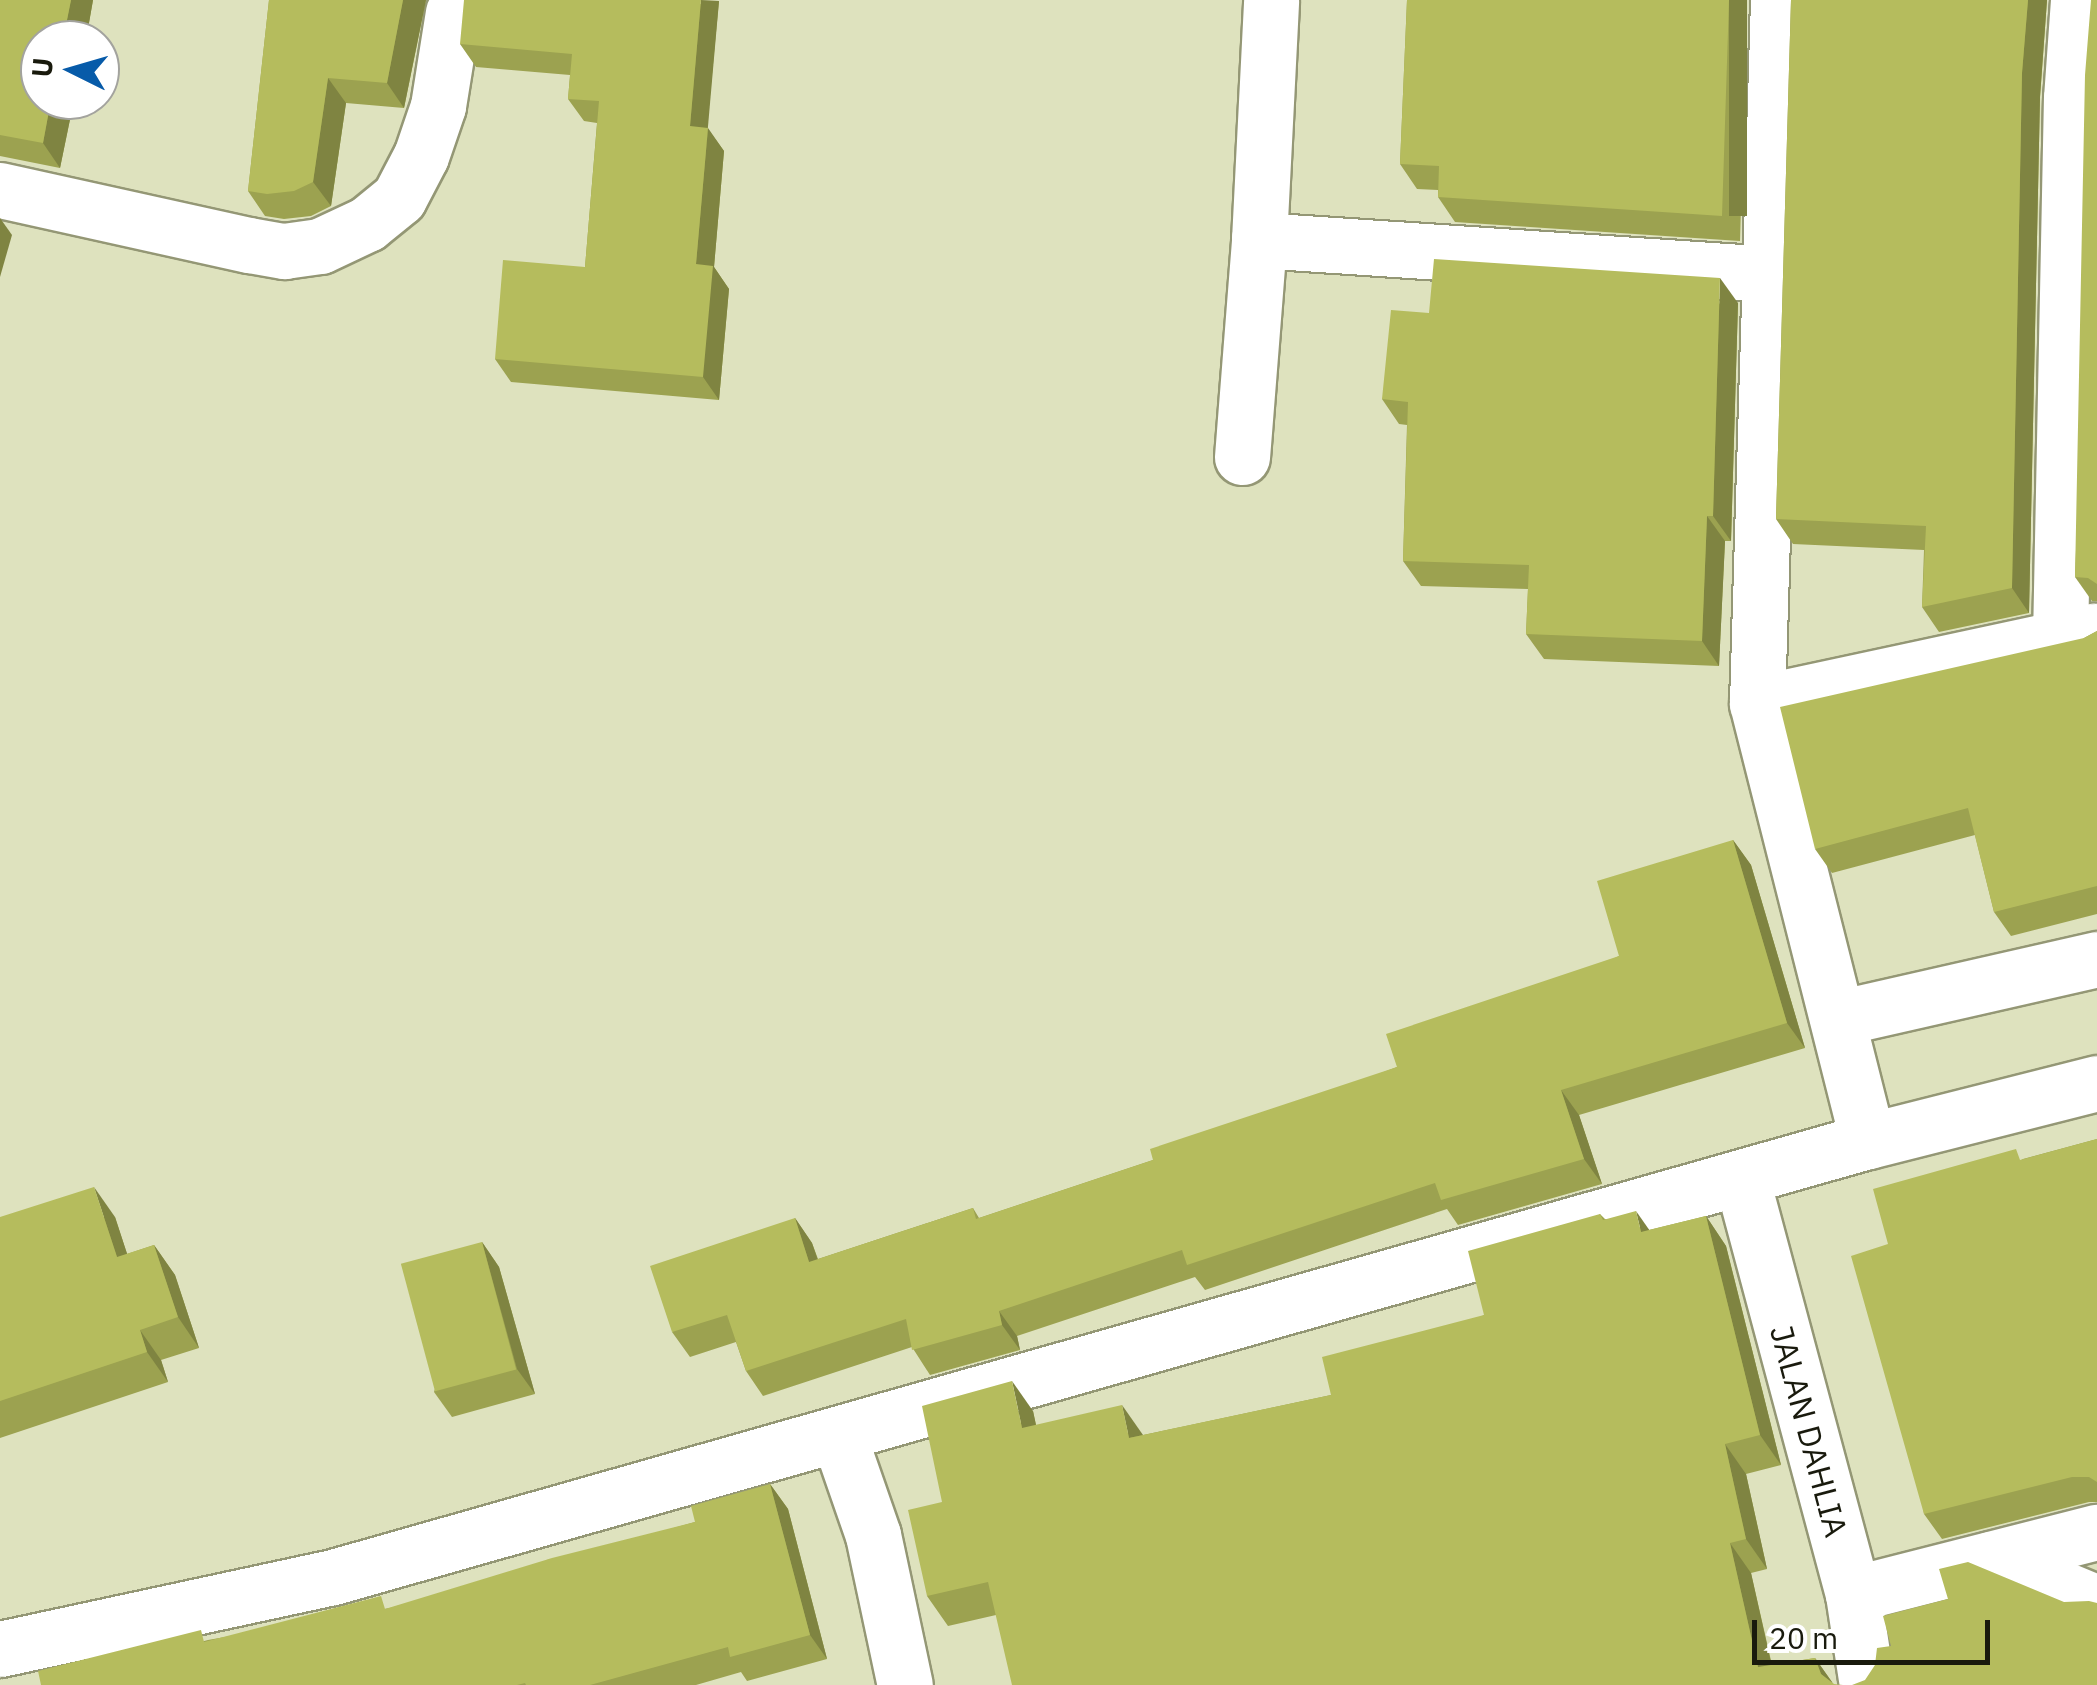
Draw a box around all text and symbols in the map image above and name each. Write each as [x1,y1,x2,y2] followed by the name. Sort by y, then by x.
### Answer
[20,20,120,120] north arrow
[22,56,61,79] text: U
[1762,1321,1856,1541] street label: JALAN DAHLIA
[1757,1600,1994,1662] scale bar
[1769,1618,1838,1657] text: 20 m

